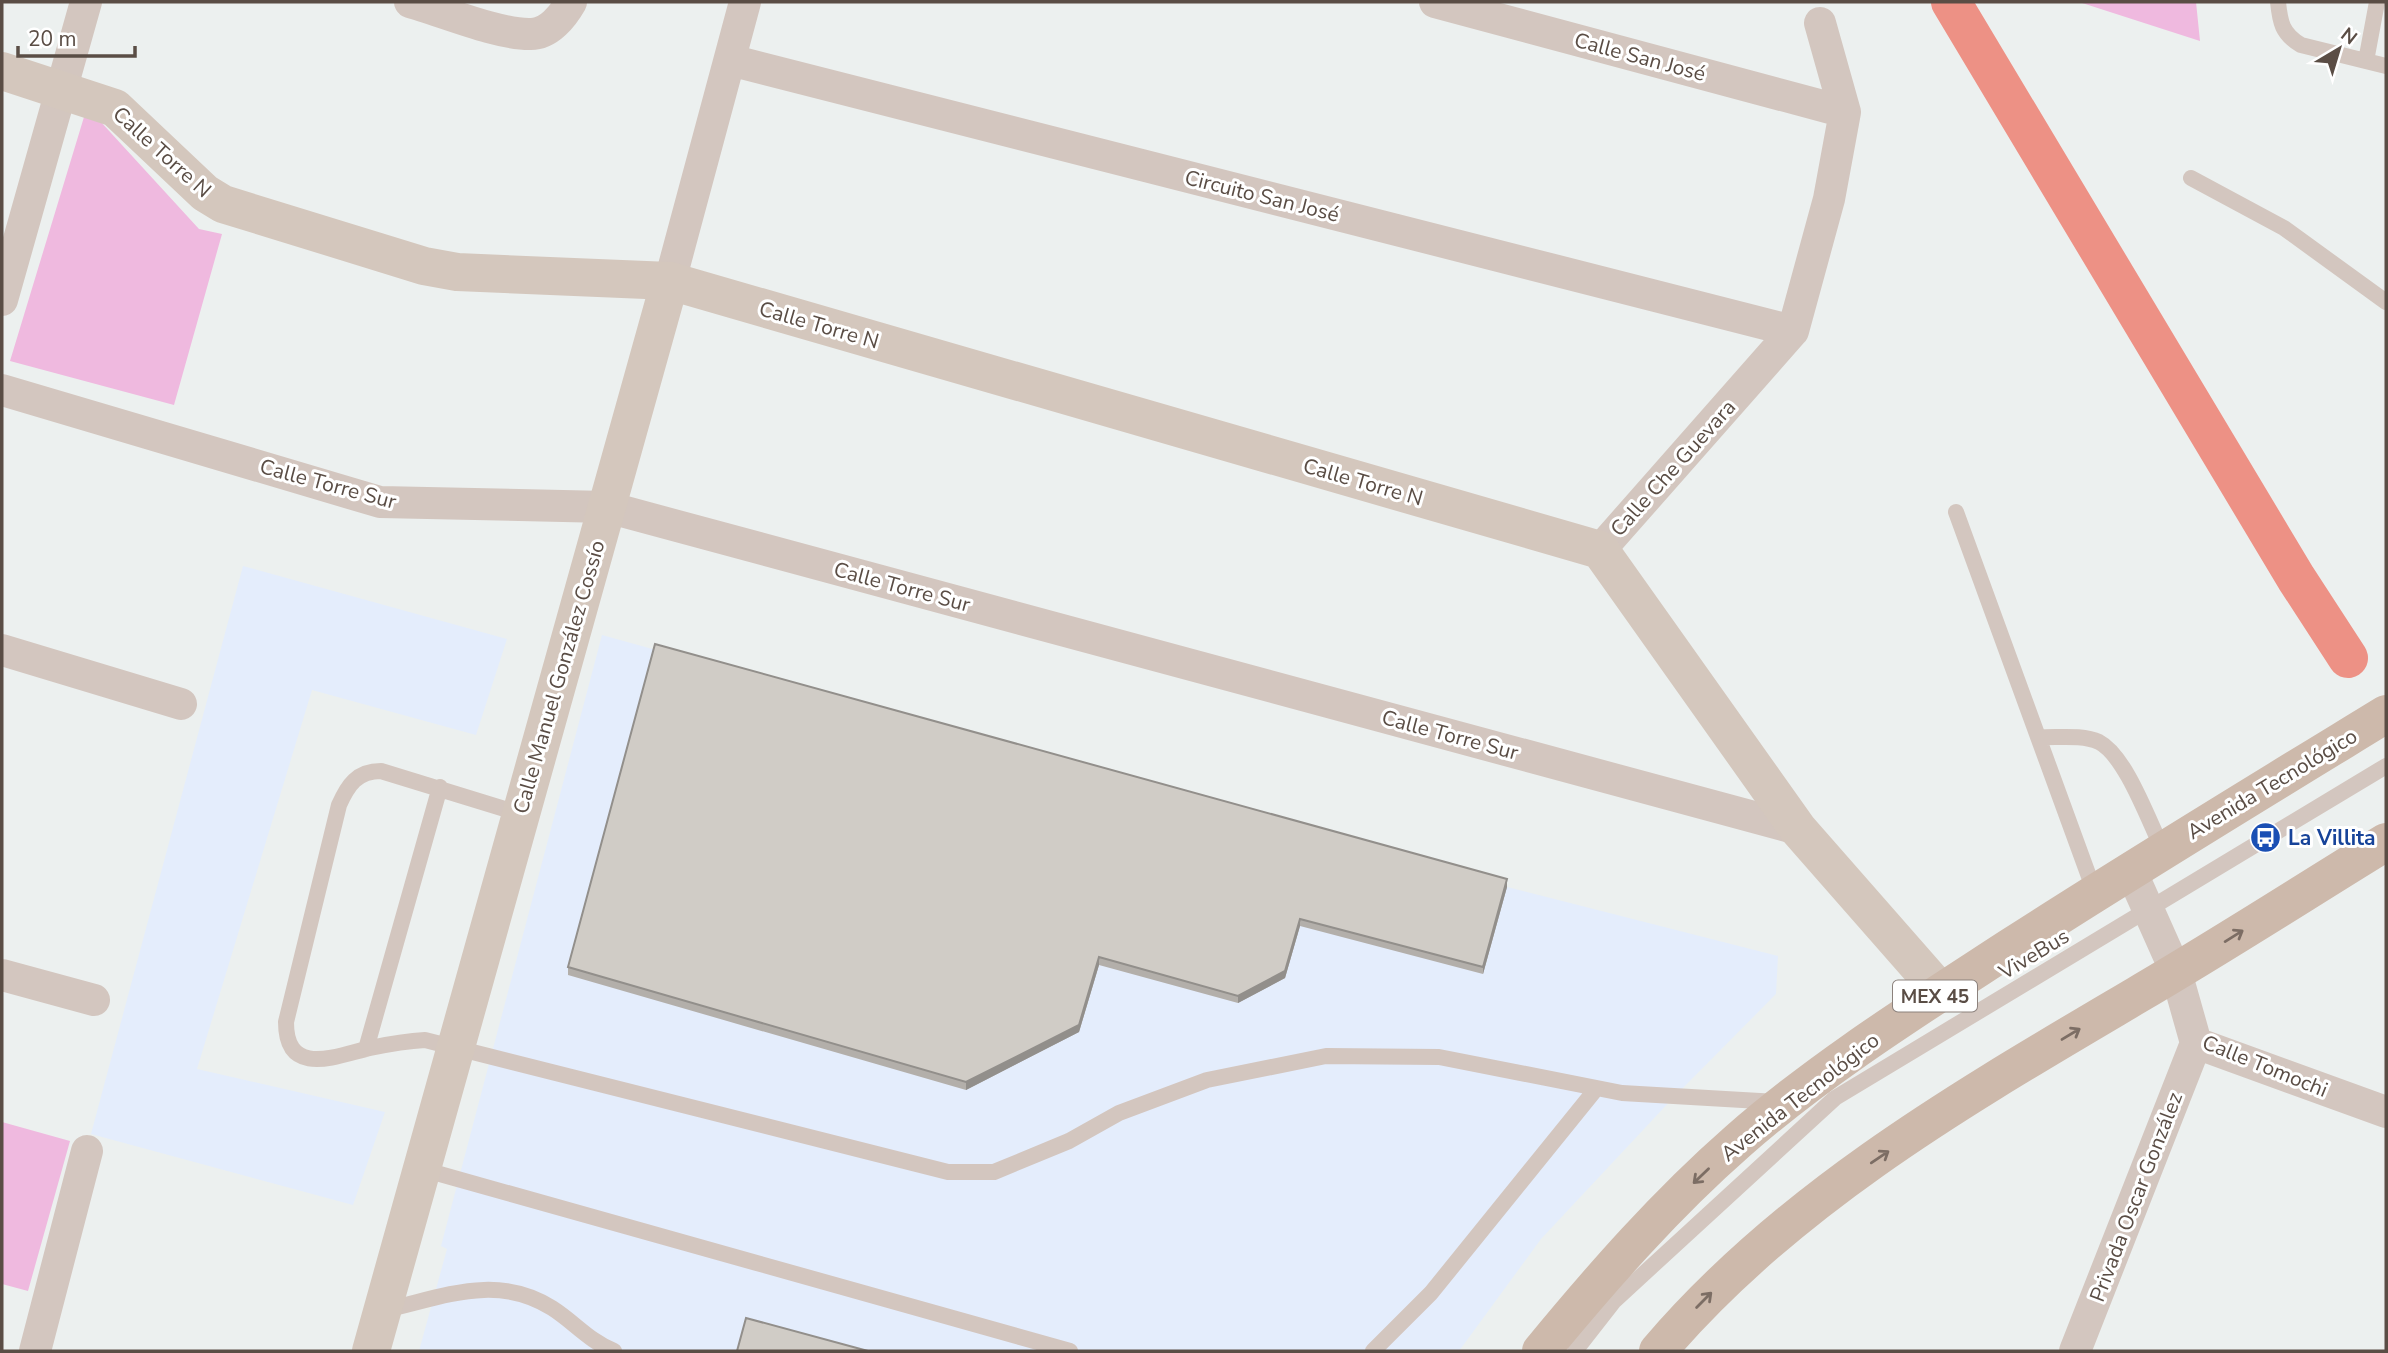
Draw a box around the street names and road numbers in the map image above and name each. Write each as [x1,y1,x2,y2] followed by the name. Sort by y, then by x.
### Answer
[1571,26,1709,88] street label: Calle San José
[107,100,217,204] street label: Calle Torre N
[1182,163,1342,229] street label: Circuito San José
[756,295,882,355] street label: Calle Torre N
[1604,394,1742,542] street label: Calle Che Guevara
[257,452,400,516] street label: Calle Torre Sur
[1300,452,1426,512] street label: Calle Torre N
[507,537,611,817] street label: Calle Manuel González Cossío
[831,555,974,619] street label: Calle Torre Sur
[1379,703,1522,767] street label: Calle Torre Sur
[2182,722,2362,846] street label: Avenida Tecnológico
[1993,922,2074,986] street label: ViveBus
[1893,980,1977,1012] road number: MEX 45
[1715,1026,1885,1168] street label: Avenida Tecnológico
[2198,1028,2332,1104] street label: Calle Tomochi
[2083,1088,2189,1306] street label: Privada Oscar González

